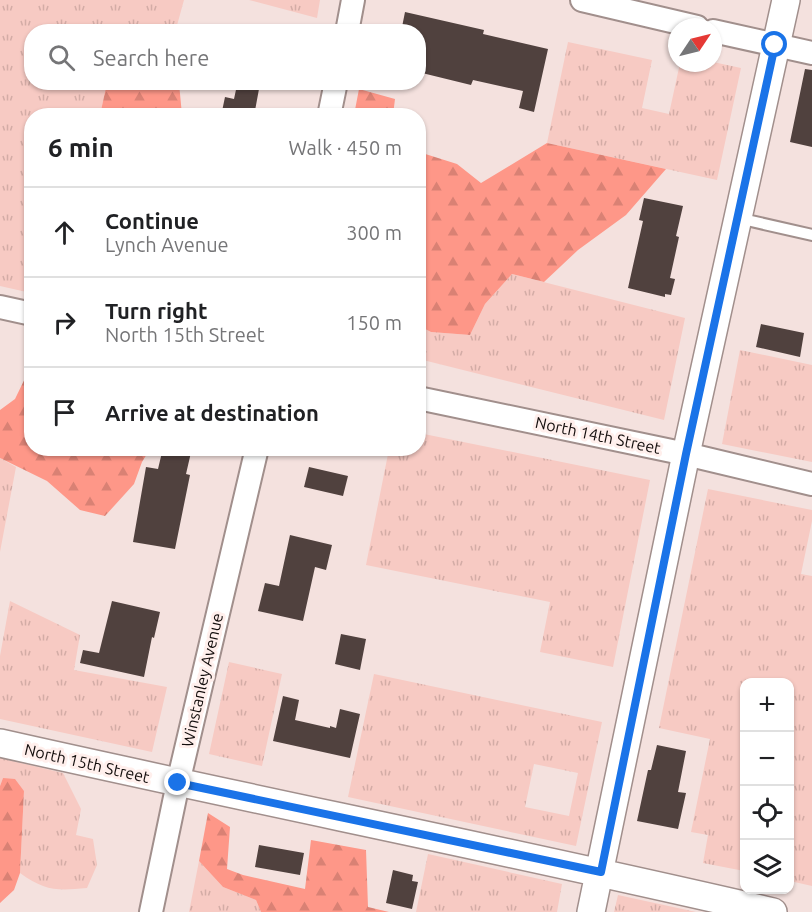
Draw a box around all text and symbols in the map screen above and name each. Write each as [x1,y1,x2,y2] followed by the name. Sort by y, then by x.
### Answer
[668,18,722,72] north arrow
[24,24,426,90] search box
[761,31,787,57] route start
[45,41,78,74] icon: search
[93,45,209,70] text: Search here
[48,133,114,162] text: 6 min
[289,136,402,159] text: Walk · 450 m
[105,208,199,233] text: Continue
[48,216,81,249] icon: ahead
[346,221,402,244] text: 300 m
[105,233,229,256] text: Lynch Avenue
[105,298,207,323] text: Turn right
[48,306,81,339] icon: right
[346,311,402,334] text: 150 m
[105,323,265,346] text: North 15th Street
[48,396,81,429] icon: arrive
[105,400,319,425] text: Arrive at destination
[534,413,663,457] street label: North 14th Street
[178,611,226,749] street label: Winstanley Avenue
[740,678,794,894] map controls
[740,678,794,732] button: +
[740,732,794,786] button: −
[23,740,152,786] street label: North 15th Street
[164,769,190,795] route end
[740,786,794,840] button: locate
[740,840,794,894] button: layers

